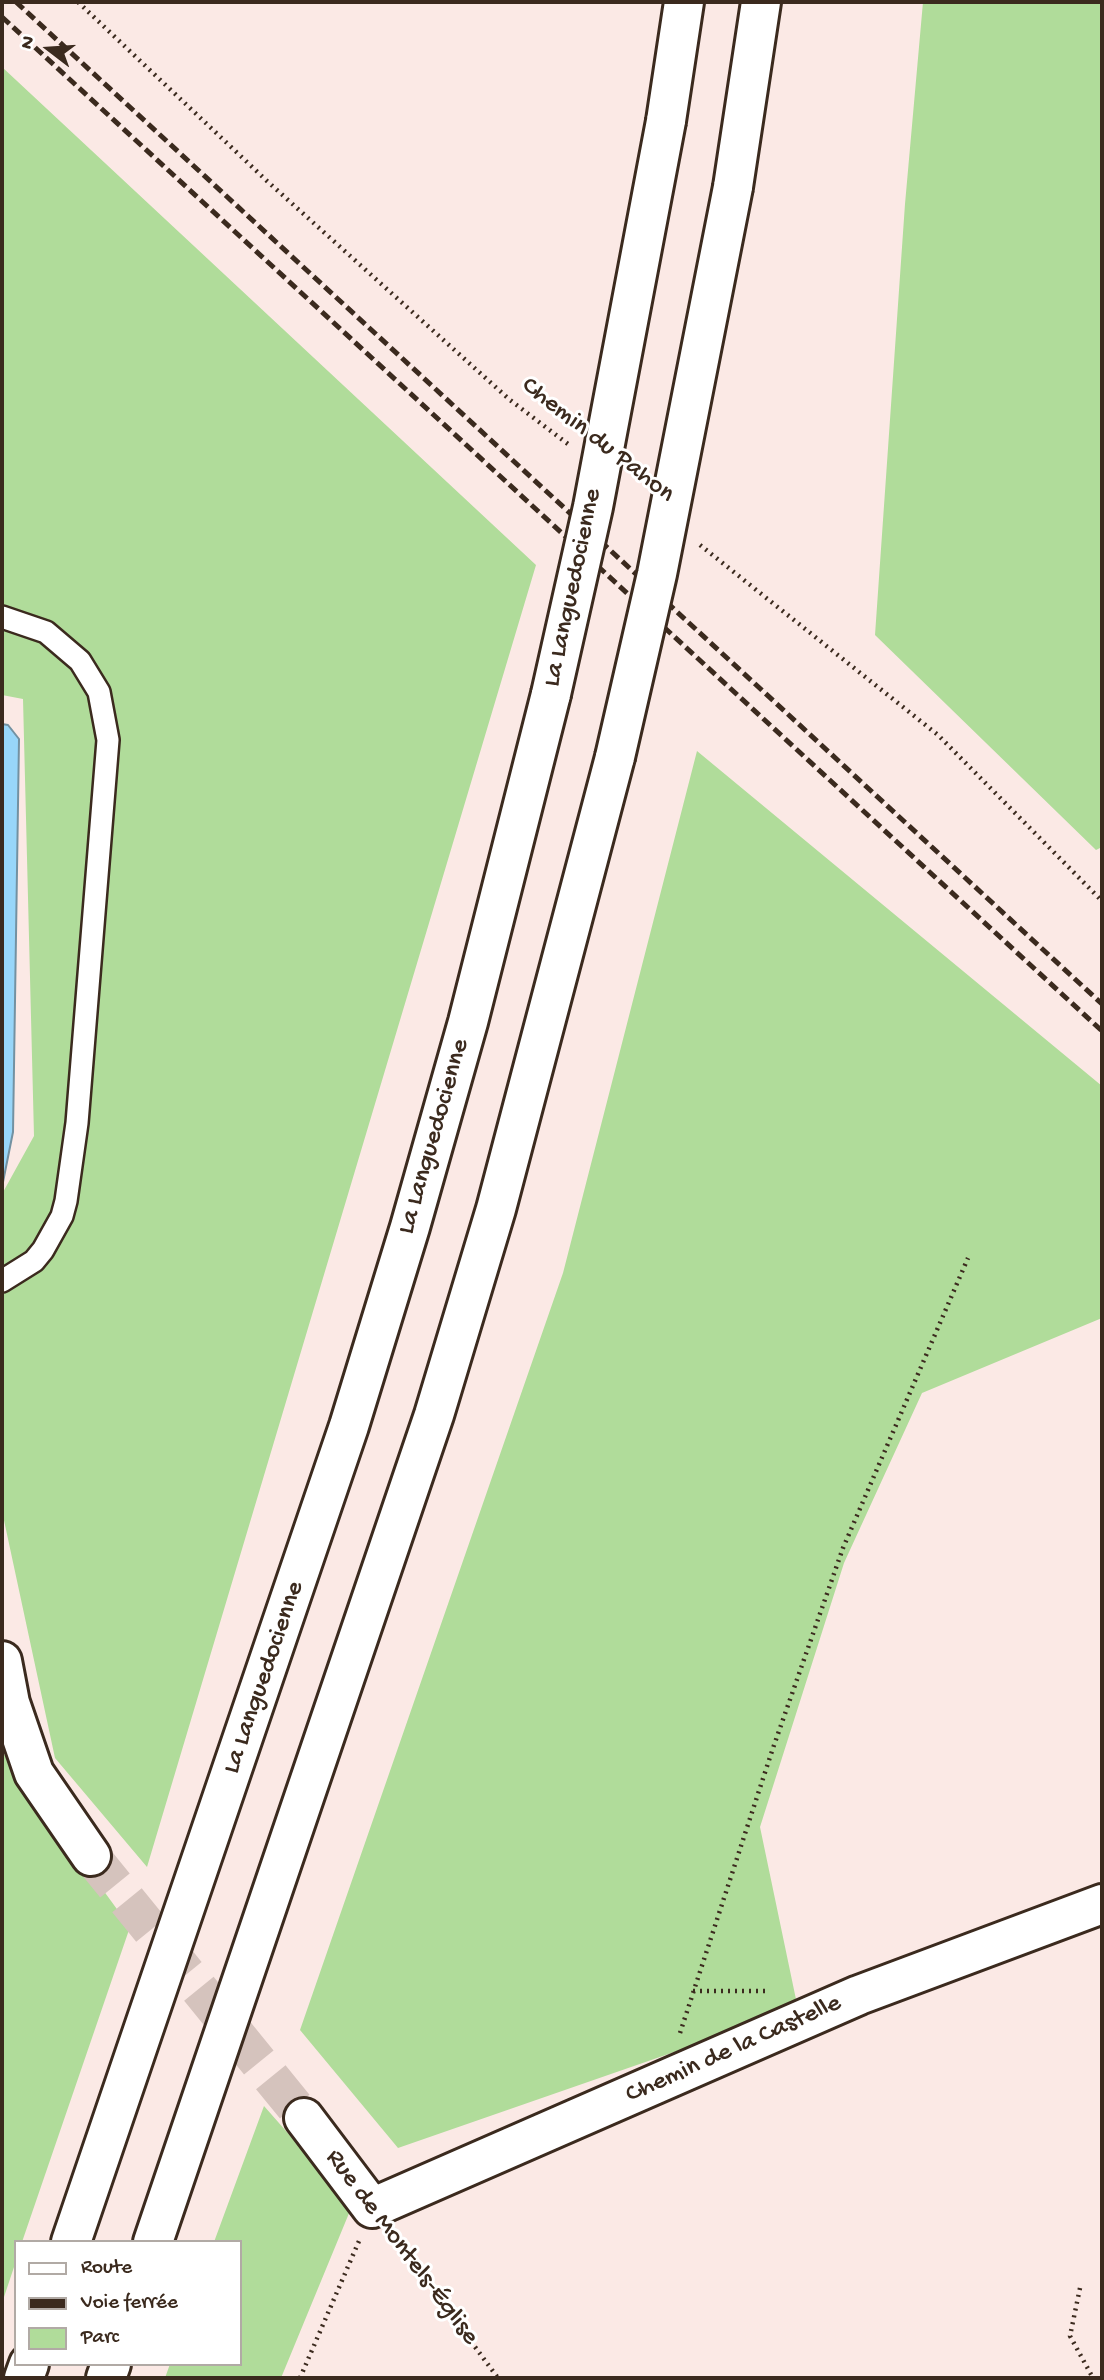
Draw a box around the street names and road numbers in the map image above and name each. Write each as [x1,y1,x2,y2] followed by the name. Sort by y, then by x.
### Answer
[514,371,680,511] street label: Chemin du Pahon
[538,486,610,690] street label: La Languedocienne
[392,1036,478,1238] street label: La Languedocienne
[217,1578,313,1778] street label: La Languedocienne
[622,1989,846,2111] street label: Chemin de la Castelle
[317,2144,485,2352] street label: Rue de Montels-Église

